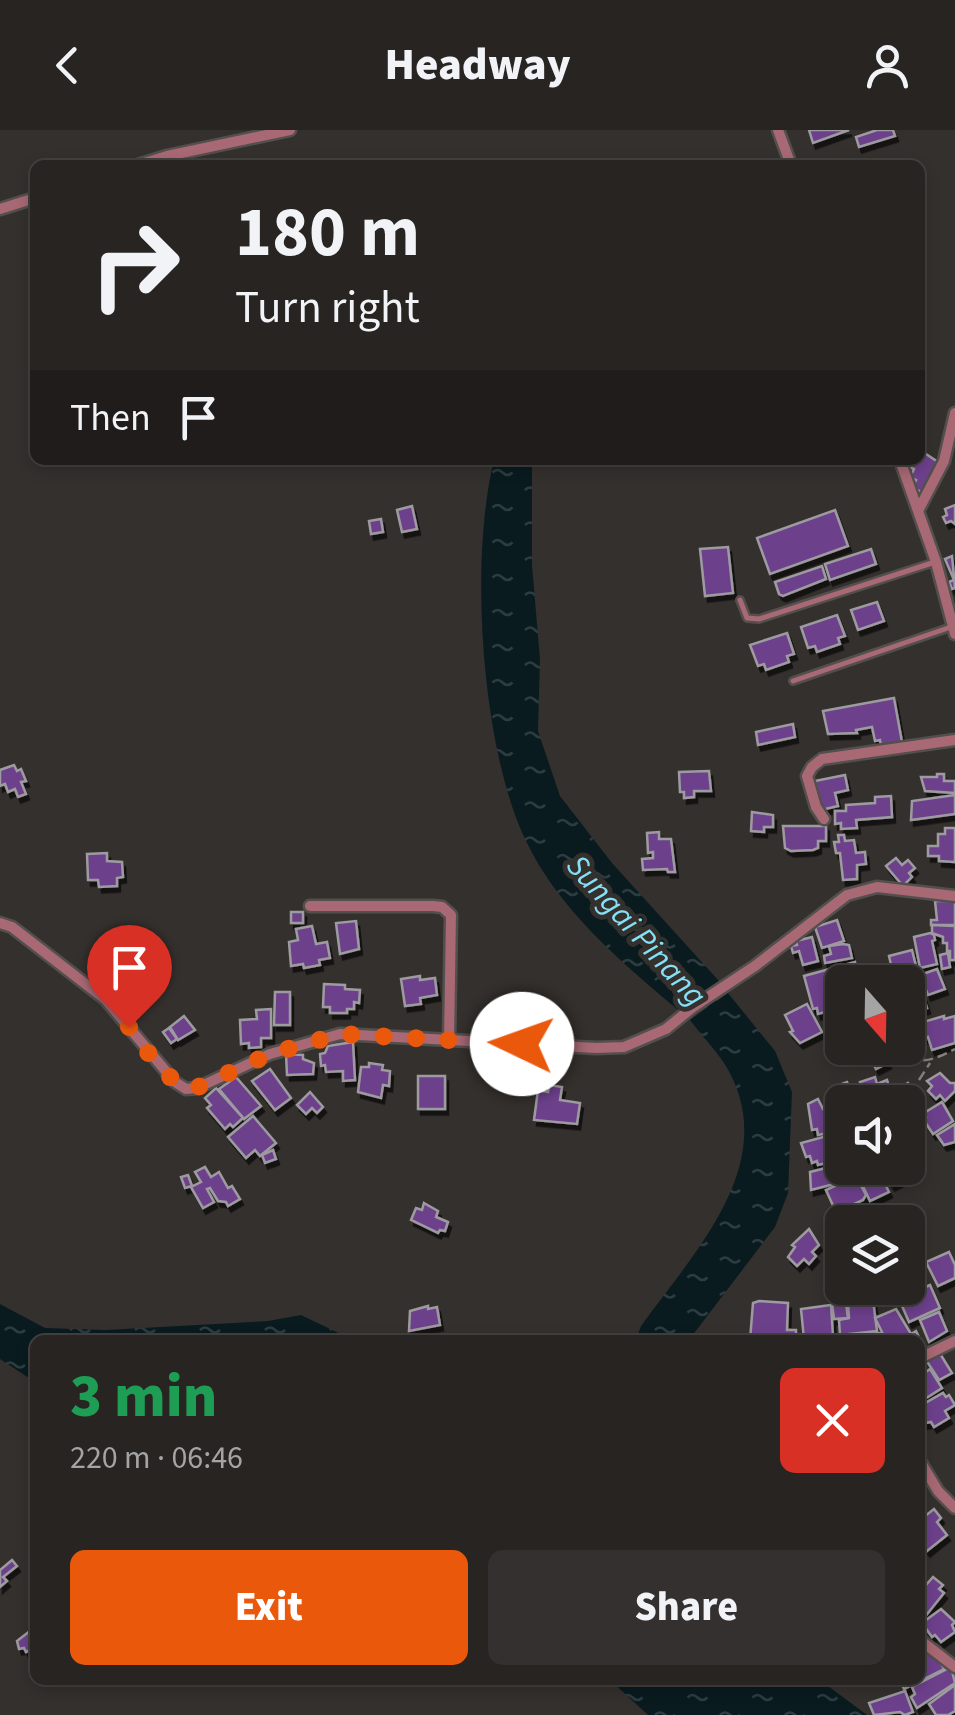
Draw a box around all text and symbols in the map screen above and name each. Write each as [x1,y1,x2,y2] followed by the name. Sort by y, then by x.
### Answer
[384,33,571,97] text: Headway
[40,38,95,93] icon: back
[860,38,915,93] icon: person
[235,183,420,283] text: 180 m
[70,200,200,330] icon: right
[235,276,420,340] text: Turn right
[171,390,226,445] icon: arrive
[70,391,151,445] text: Then
[555,844,717,1017] water label: Sungai Pinang
[87,925,172,1028] pin
[102,940,157,995] icon: arrive
[825,965,925,1065] north arrow
[825,965,925,1305] map controls
[470,992,574,1096] position arrow
[825,1085,925,1185] button: sound
[825,1205,925,1305] button: layers
[70,1355,217,1440] text: 3 min
[780,1368,885,1473] button: close
[70,1435,243,1481] text: 220 m · 06:46
[70,1550,468,1665] button: Exit
[488,1550,885,1665] button: Share

